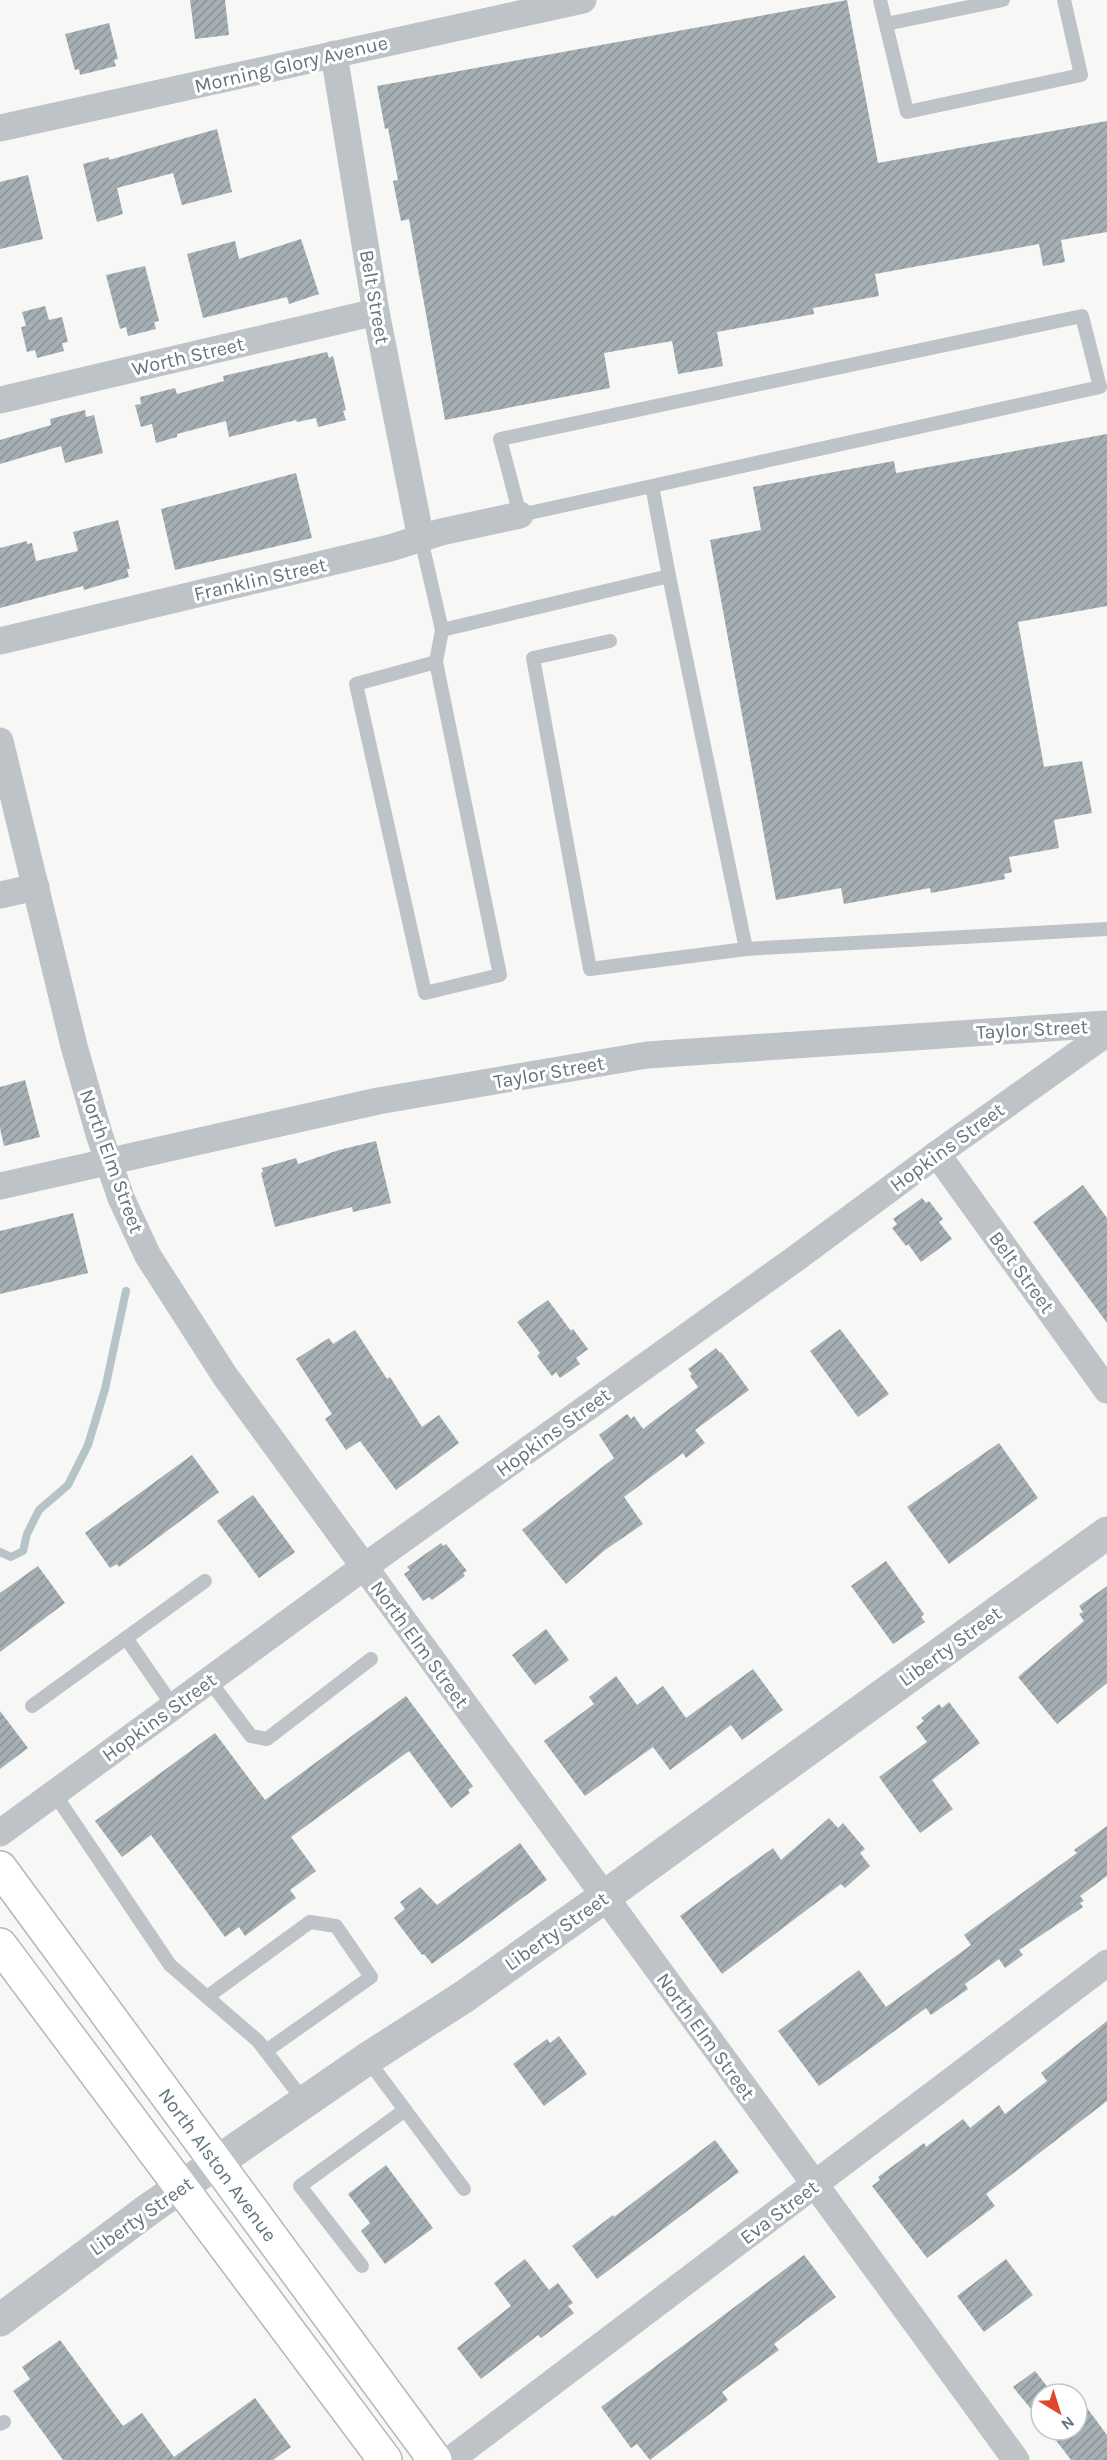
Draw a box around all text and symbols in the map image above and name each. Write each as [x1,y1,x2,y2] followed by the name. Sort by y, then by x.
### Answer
[192,31,390,98] street label: Morning Glory Avenue
[355,248,394,347] street label: Belt Street
[130,332,247,381] street label: Worth Street
[192,553,329,606] street label: Franklin Street
[976,1015,1089,1044] street label: Taylor Street
[492,1051,607,1094] street label: Taylor Street
[75,1086,148,1237] street label: North Elm Street
[886,1098,1009,1197] street label: Hopkins Street
[984,1227,1059,1318] street label: Belt Street
[492,1383,615,1482] street label: Hopkins Street
[366,1576,474,1713] street label: North Elm Street
[895,1601,1006,1691] street label: Liberty Street
[98,1668,221,1767] street label: Hopkins Street
[500,1887,613,1976] street label: Liberty Street
[652,1968,760,2105] street label: North Elm Street
[153,2083,282,2246] street label: North Alston Avenue
[85,2172,198,2261] street label: Liberty Street
[736,2175,823,2249] street label: Eva Street
[1029,2382,1089,2442] north arrow
[1058,2412,1078,2434] text: N

